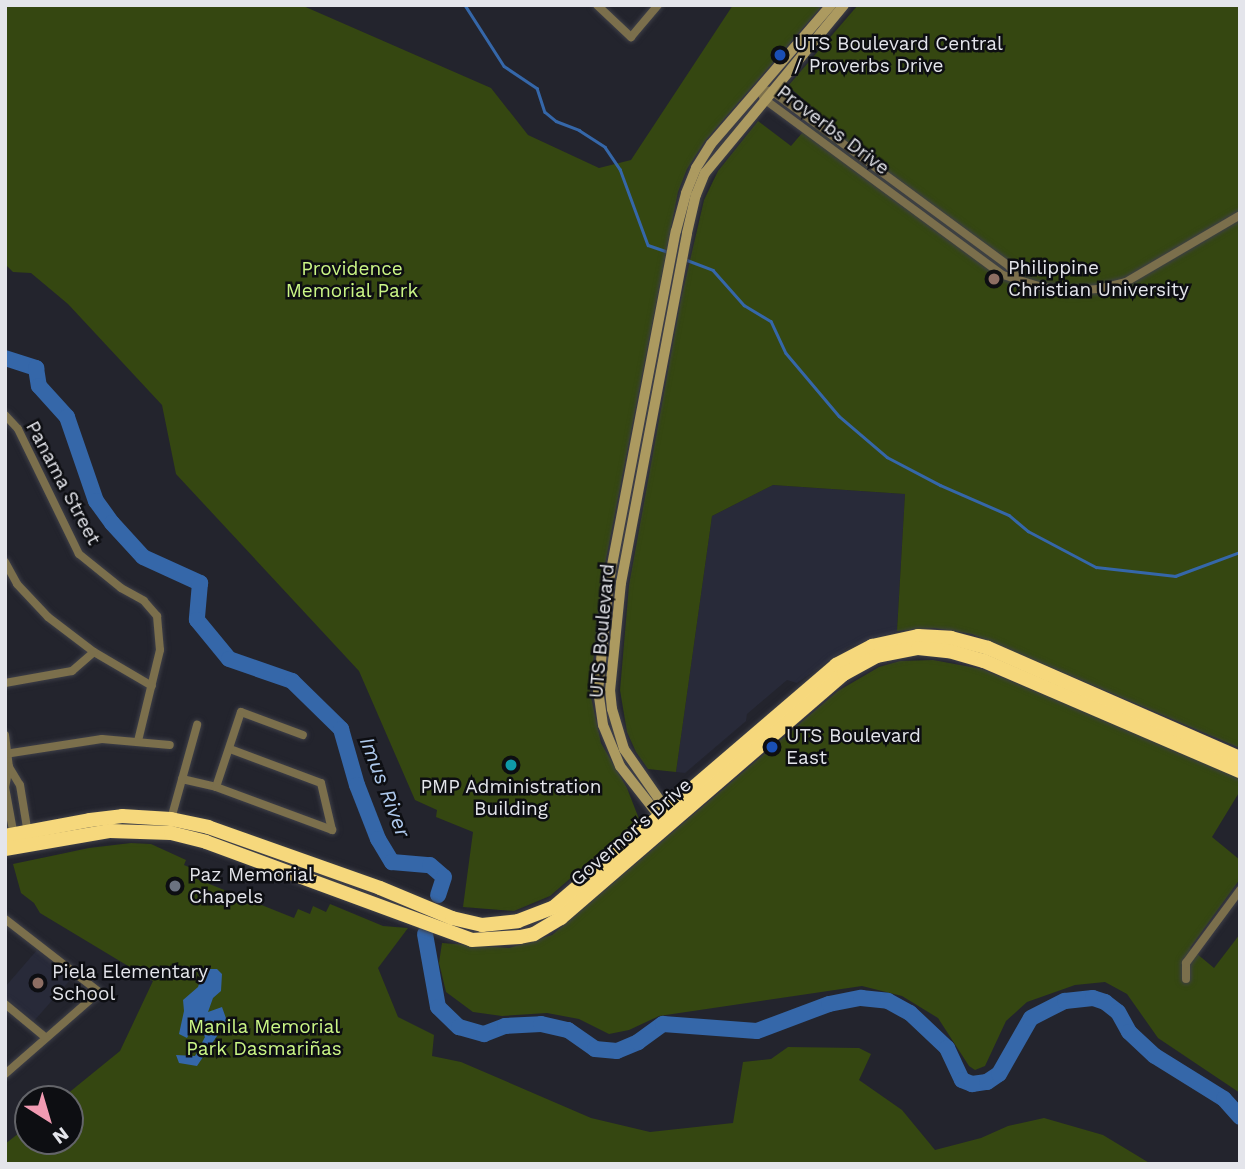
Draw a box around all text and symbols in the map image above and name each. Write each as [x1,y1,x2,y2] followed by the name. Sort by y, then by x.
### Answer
[794,33,1003,77] place label: UTS Boulevard Central / Proverbs Drive
[772,47,788,63] marker: UTS Boulevard Central / Proverbs Drive
[772,80,894,180] street label: Proverbs Drive
[1008,257,1189,301] place label: Philippine Christian University
[285,258,419,302] park label: Providence Memorial Park
[986,271,1002,287] marker: Philippine Christian University
[21,417,105,549] street label: Panama Street
[585,563,619,699] street label: UTS Boulevard
[786,725,921,769] place label: UTS Boulevard East
[354,733,416,841] water label: Imus River
[764,739,780,755] marker: UTS Boulevard East
[503,757,519,773] marker: PMP Administration Building
[566,773,696,891] street label: Governor's Drive
[420,776,602,820] place label: PMP Administration Building
[189,864,314,908] place label: Paz Memorial Chapels
[167,878,183,894] marker: Paz Memorial Chapels
[52,961,209,1005] place label: Piela Elementary School
[30,975,46,991] marker: Piela Elementary School
[186,1016,342,1060] park label: Manila Memorial Park Dasmariñas
[14,1085,84,1155] north arrow
[48,1122,73,1149] text: N

